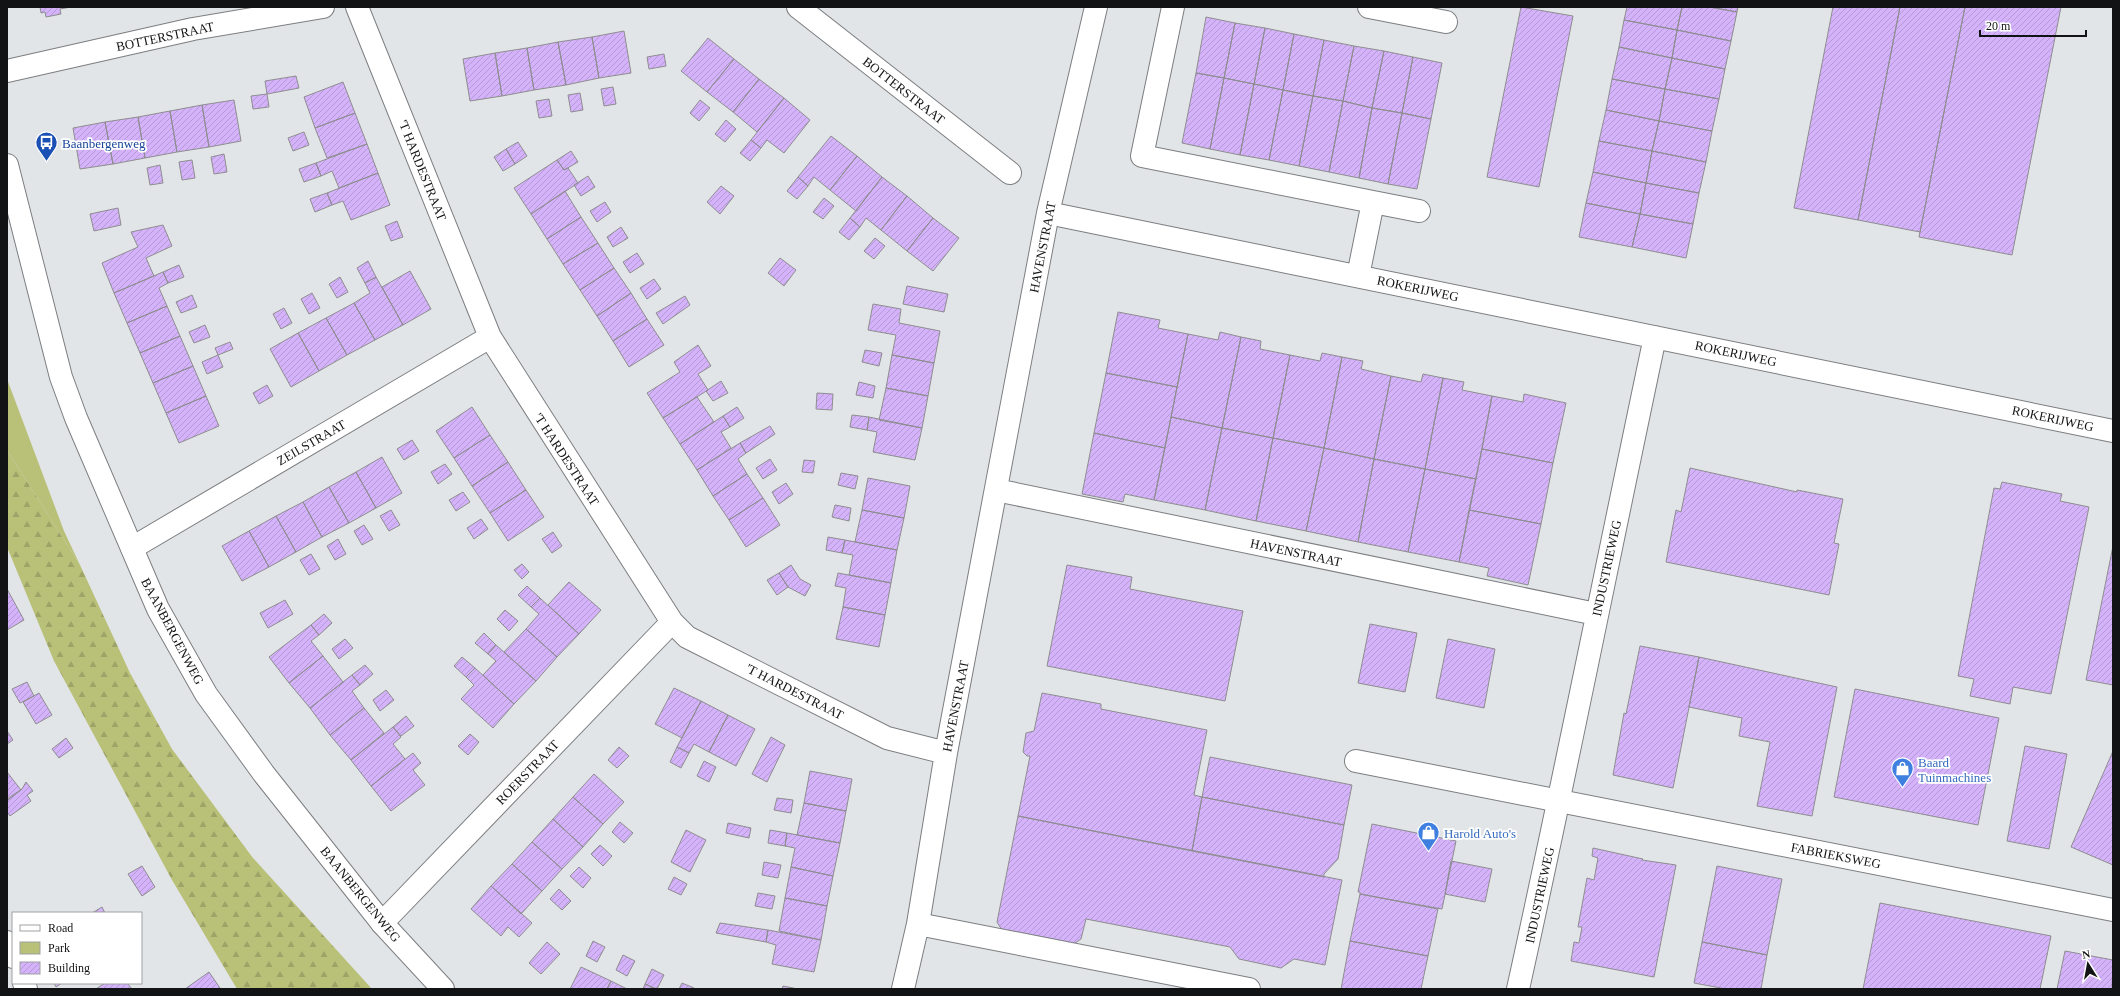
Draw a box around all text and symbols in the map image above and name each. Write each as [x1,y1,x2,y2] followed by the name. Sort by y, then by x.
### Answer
[1980,12,2086,38] scale bar
[115,19,215,54] street label: BOTTERSTRAAT
[1986,19,2011,33] text: 20 m
[860,54,948,127] street label: BOTTERSTRAAT
[396,118,450,223] street label: 'T HARDESTRAAT
[34,130,60,163] bus stop icon: Baanbergenweg
[62,136,146,151] place label: Baanbergenweg
[1026,200,1059,294] street label: HAVENSTRAAT
[1376,273,1460,304] street label: ROKERIJWEG
[1694,338,1778,369] street label: ROKERIJWEG
[2011,403,2095,434] street label: ROKERIJWEG
[531,410,602,508] street label: 'T HARDESTRAAT
[274,417,349,468] street label: ZEILSTRAAT
[1589,519,1624,618] street label: INDUSTRIEWEG
[1249,535,1343,569] street label: HAVENSTRAAT
[138,575,207,687] street label: BAANBERGENWEG
[939,659,972,753] street label: HAVENSTRAAT
[744,660,846,722] street label: 'T HARDESTRAAT
[493,737,562,808] street label: ROERSTRAAT
[1918,755,1991,785] place label: Baard Tuinmachines
[1890,756,1916,789] shop icon: Baard Tuinmachines
[1415,820,1441,853] shop icon: Harold Auto's
[1444,826,1516,841] place label: Harold Auto's
[1790,839,1882,872] street label: FABRIEKSWEG
[318,844,404,945] street label: BAANBERGENWEG
[1522,846,1557,945] street label: INDUSTRIEWEG
[12,912,142,984] legend
[48,921,73,935] text: Road
[48,941,70,955] text: Park
[2068,944,2108,984] north arrow
[2081,948,2091,961] text: N
[48,961,90,975] text: Building

